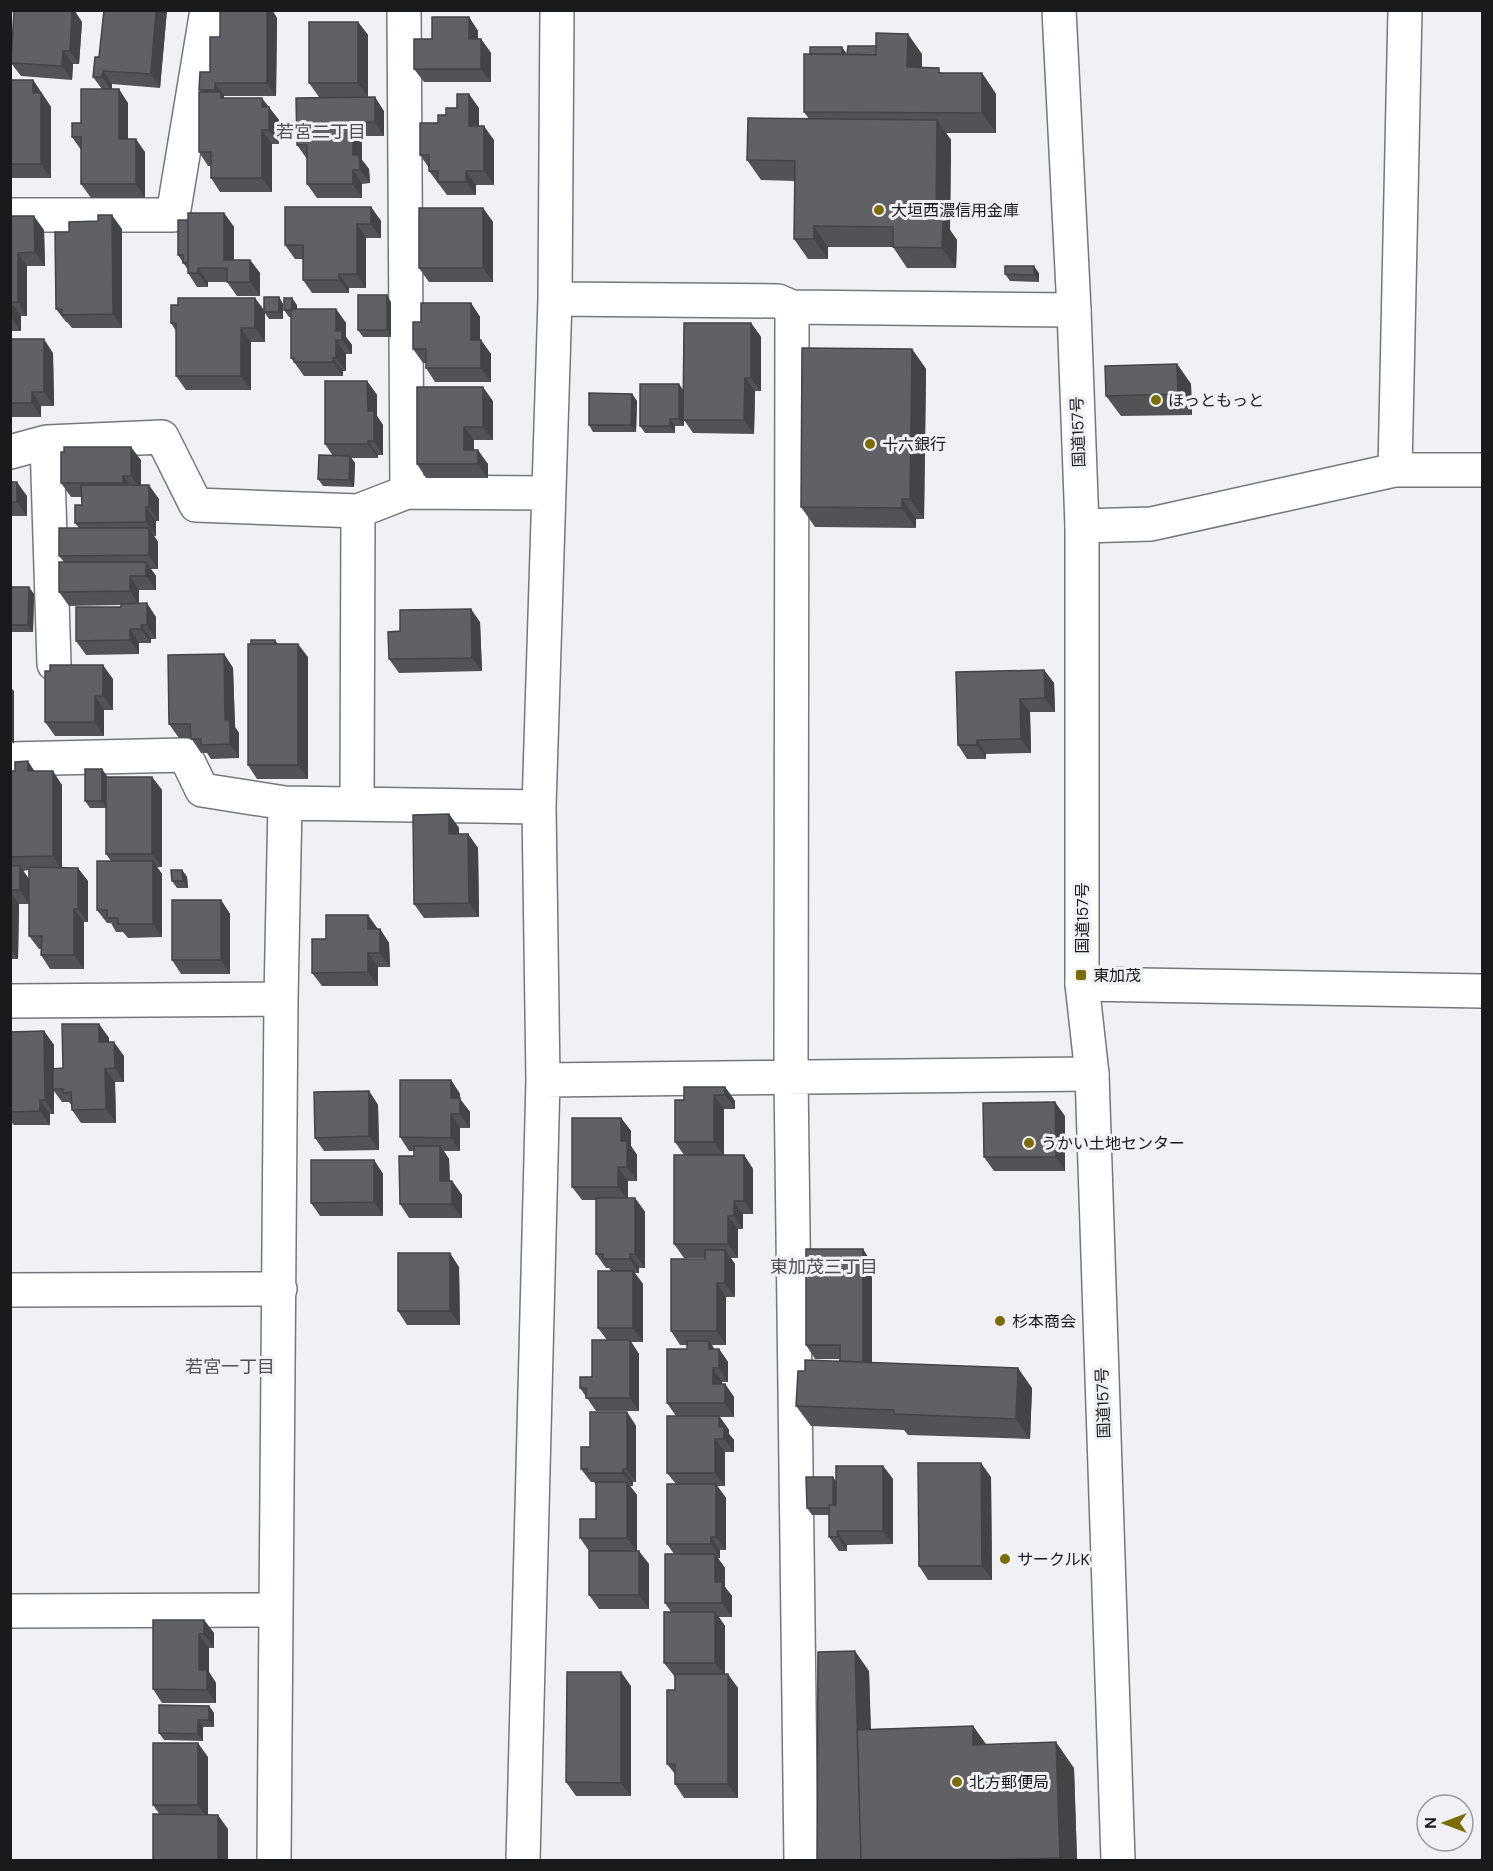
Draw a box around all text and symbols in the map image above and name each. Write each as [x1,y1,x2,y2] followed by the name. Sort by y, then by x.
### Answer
[276,120,366,144] district label: 若宮二丁目
[891,200,1019,221] place label: 大垣西濃信用金庫
[872,203,886,217] marker: 大垣西濃信用金庫
[1168,390,1264,411] place label: ほっともっと
[1149,393,1163,407] marker: ほっともっと
[1066,396,1090,468] street label: 国道157号
[882,434,946,455] place label: 十六銀行
[863,437,877,451] marker: 十六銀行
[1072,882,1093,954] street label: 国道157号
[1093,965,1141,986] place label: 東加茂
[1074,968,1088,982] marker: 東加茂
[1041,1133,1185,1154] place label: うかい土地センター
[1022,1136,1036,1150] marker: うかい土地センター
[770,1255,878,1279] district label: 東加茂三丁目
[1012,1311,1076,1332] place label: 杉本商会
[993,1314,1007,1328] marker: 杉本商会
[185,1355,275,1379] district label: 若宮一丁目
[1091,1367,1115,1439] street label: 国道157号
[1017,1549,1090,1570] place label: サークルK
[998,1552,1012,1566] marker: サークルK
[969,1772,1049,1793] place label: 北方郵便局
[950,1775,964,1789] marker: 北方郵便局
[1415,1793,1475,1853] north arrow
[1420,1817,1441,1829] text: N

